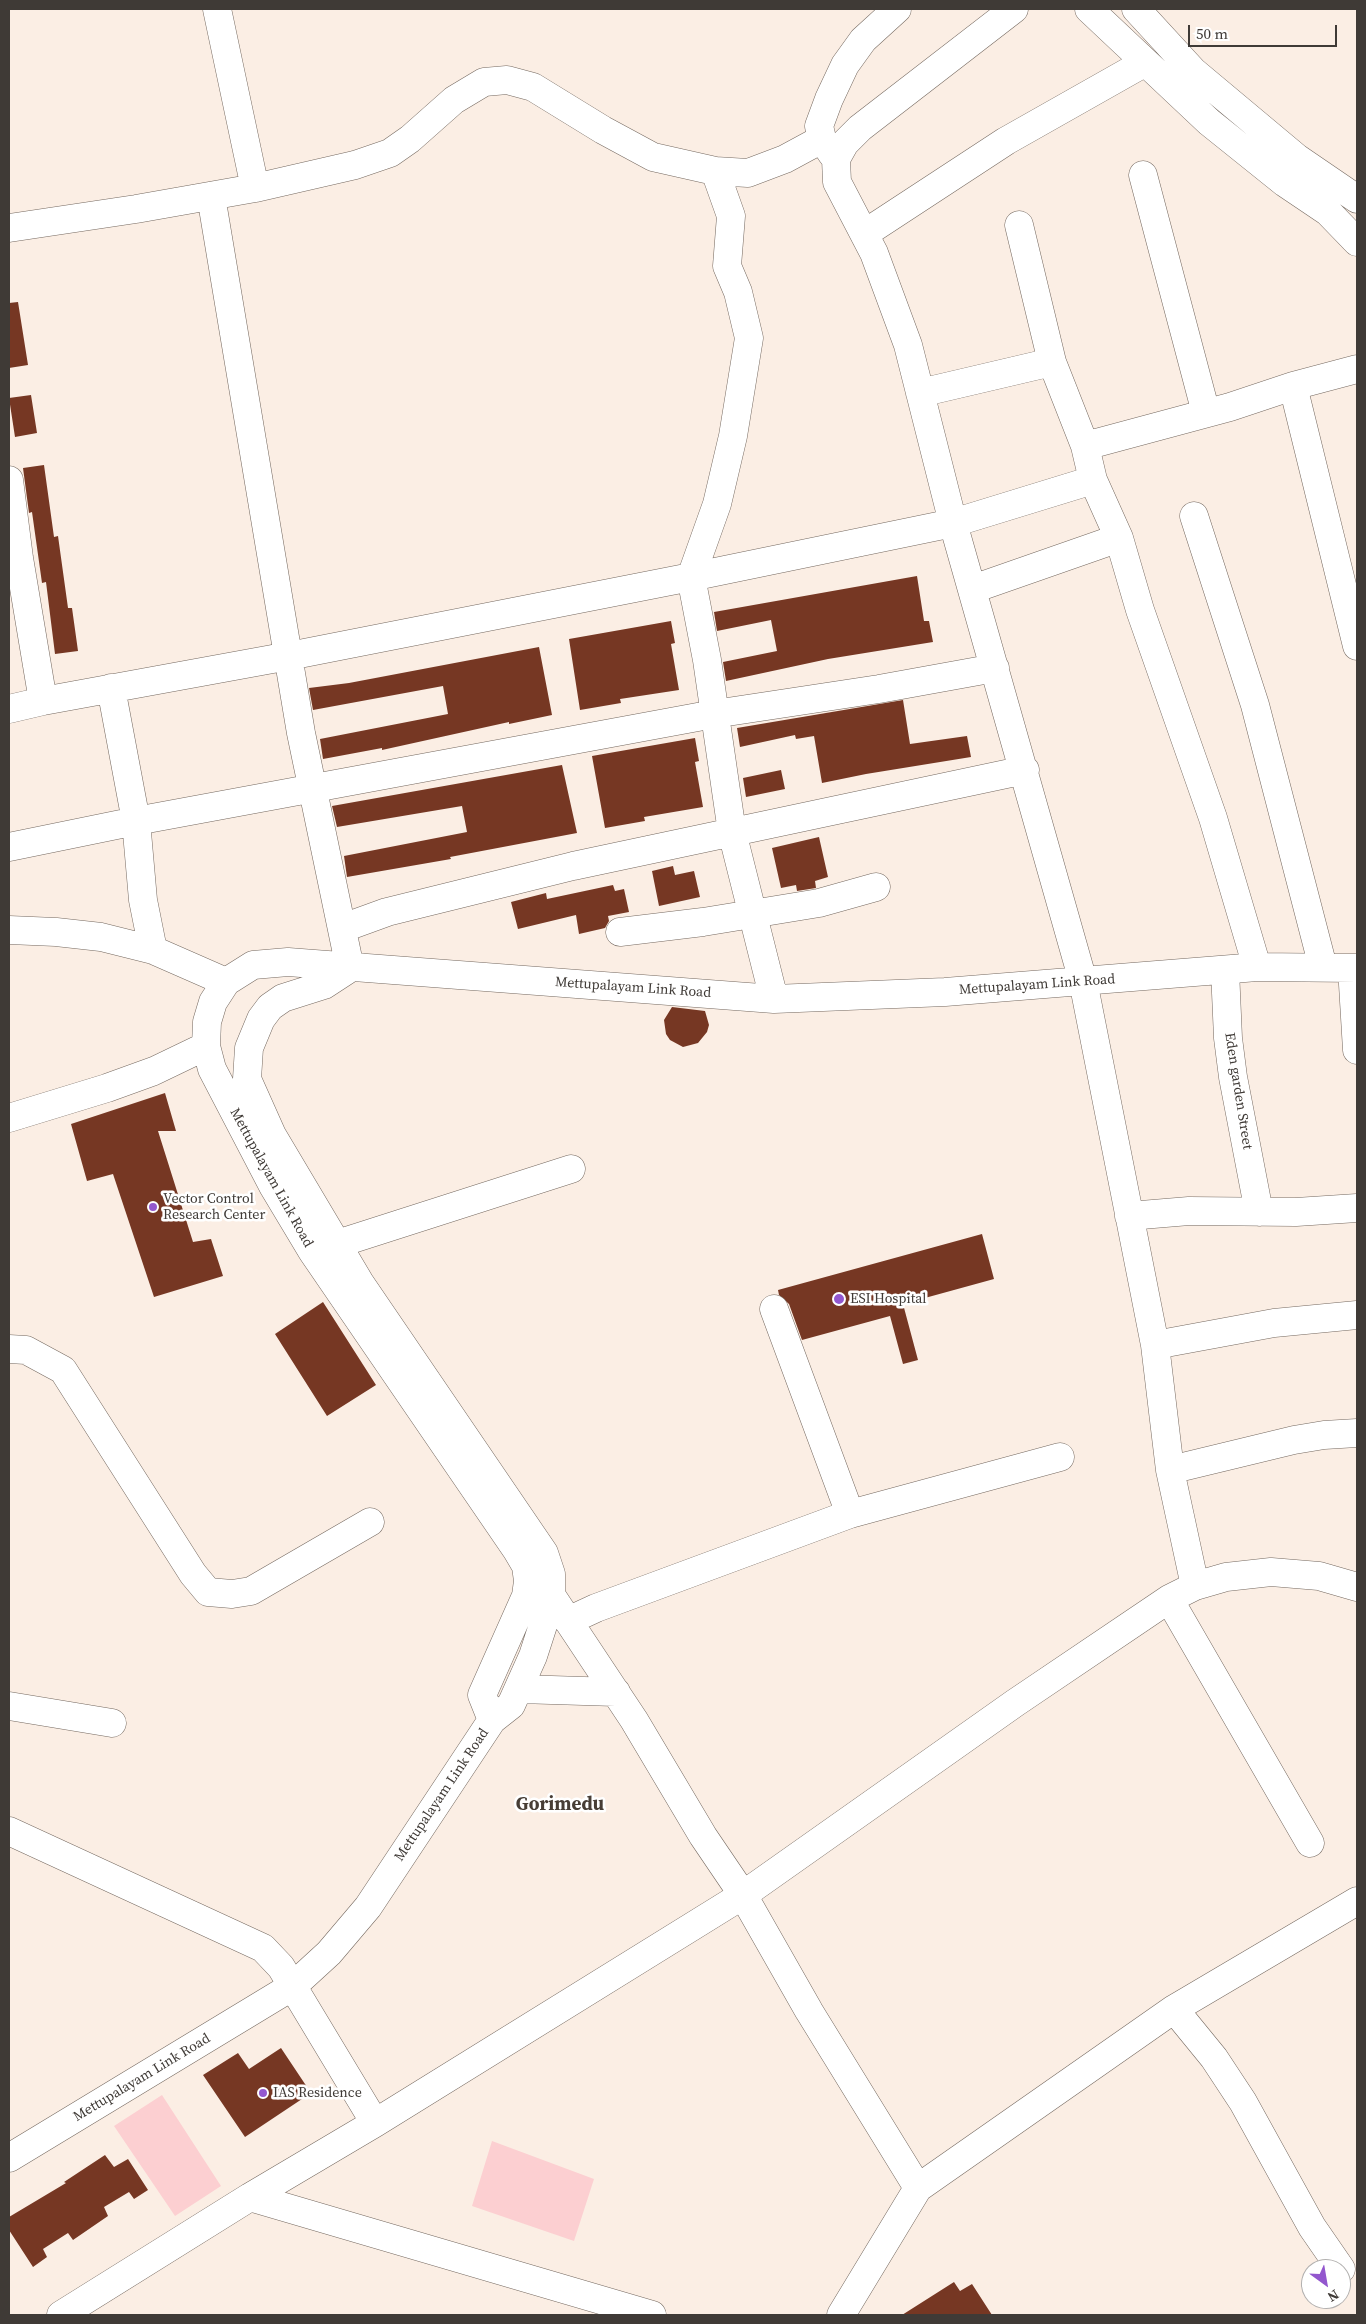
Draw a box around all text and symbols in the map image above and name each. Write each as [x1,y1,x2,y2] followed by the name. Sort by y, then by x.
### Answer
[1191,15,1340,47] scale bar
[1196,23,1228,44] text: 50 m
[958,971,1116,999] street label: Mettupalayam Link Road
[554,974,712,1002] street label: Mettupalayam Link Road
[1220,1031,1256,1151] street label: Eden garden Street
[226,1105,316,1251] street label: Mettupalayam Link Road
[163,1191,265,1224] place label: Vector Control Research Center
[147,1201,159,1213] marker: Vector Control Research Center
[850,1291,926,1307] place label: ESI Hospital
[832,1292,846,1306] marker: ESI Hospital
[391,1725,493,1865] street label: Mettupalayam Link Road
[516,1794,604,1816] district label: Gorimedu
[71,2030,213,2126] street label: Mettupalayam Link Road
[273,2085,362,2101] place label: IAS Residence
[257,2087,269,2099] marker: IAS Residence
[1301,2259,1351,2309] north arrow
[1324,2285,1343,2307] text: N

